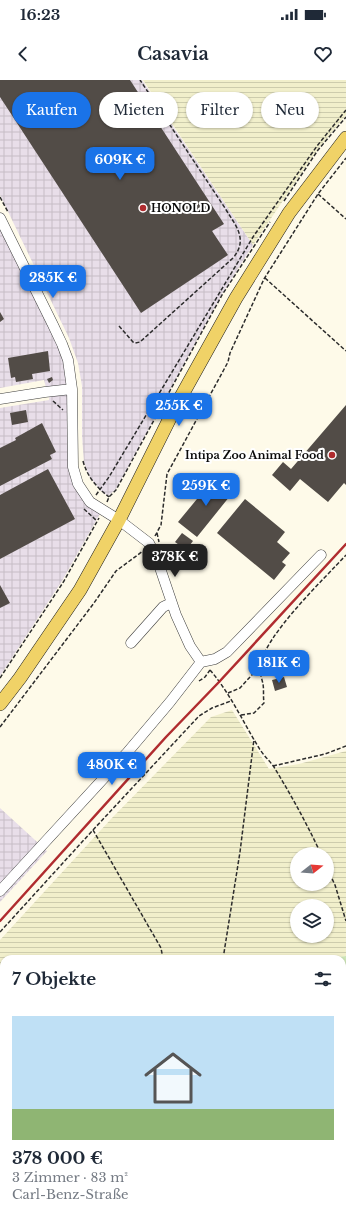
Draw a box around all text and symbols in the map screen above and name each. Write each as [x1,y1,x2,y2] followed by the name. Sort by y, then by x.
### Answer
[20,5,60,24] text: 16:23
[12,43,34,65] icon: back
[137,43,209,65] text: Casavia
[312,43,334,65] icon: heart
[12,92,91,128] chip: Kaufen
[99,92,178,128] chip: Mieten
[186,92,253,128] chip: Filter
[261,92,319,128] chip: Neu
[87,147,153,181] pin: 609K €
[94,151,146,168] text: 609K €
[151,201,210,215] place label: HONOLD
[138,203,148,213] marker: HONOLD
[20,265,86,299] pin: 285K €
[29,269,77,286] text: 285K €
[146,393,212,427] pin: 255K €
[155,397,203,414] text: 255K €
[185,448,324,462] place label: Intipa Zoo Animal Food
[327,450,337,460] marker: Intipa Zoo Animal Food
[173,473,239,507] pin: 259K €
[182,477,230,494] text: 259K €
[142,544,208,578] pin: 378K €
[152,548,199,565] text: 378K €
[246,650,312,684] pin: 181K €
[257,654,301,671] text: 181K €
[79,752,145,786] pin: 480K €
[87,756,137,773] text: 480K €
[290,847,334,891] north arrow
[290,847,334,943] map controls
[290,899,334,943] button: layers
[312,968,334,990] icon: filters
[12,969,96,990] text: 7 Objekte
[137,1042,209,1114] icon: home
[12,1148,103,1169] text: 378 000 €
[12,1169,128,1186] text: 3 Zimmer · 83 m²
[12,1186,129,1203] text: Carl-Benz-Straße

